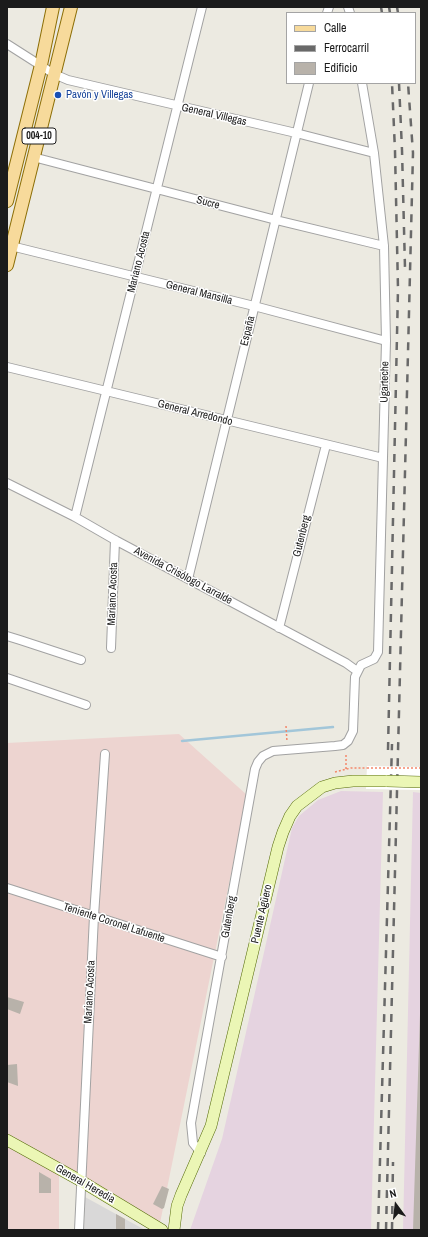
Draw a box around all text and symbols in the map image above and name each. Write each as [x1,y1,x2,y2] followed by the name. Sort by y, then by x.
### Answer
[286,12,416,84] legend
[324,20,346,36] text: Calle
[324,40,369,56] text: Ferrocarril
[324,60,357,76] text: Edificio
[66,88,133,102] place label: Pavón y Villegas
[53,90,63,100] marker: Pavón y Villegas
[180,101,248,129] street label: General Villegas
[22,128,56,144] road number: 004-10
[195,194,221,212] street label: Sucre
[125,230,153,294] street label: Mariano Acosta
[164,278,234,308] street label: General Mansilla
[238,315,258,347] street label: España
[378,361,392,403] street label: Ugarteche
[156,397,234,429] street label: General Arredondo
[290,514,314,558] street label: Gutenberg
[131,544,235,608] street label: Avenida Crisólogo Larralde
[105,562,121,626] street label: Mariano Acosta
[249,883,275,945] street label: Puente Agüero
[219,895,239,939] street label: Gutenberg
[61,900,167,946] street label: Teniente Coronel Lafuente
[82,960,98,1024] street label: Mariano Acosta
[53,1162,117,1206] street label: General Heredia
[376,1185,416,1225] north arrow
[388,1186,398,1201] text: N

